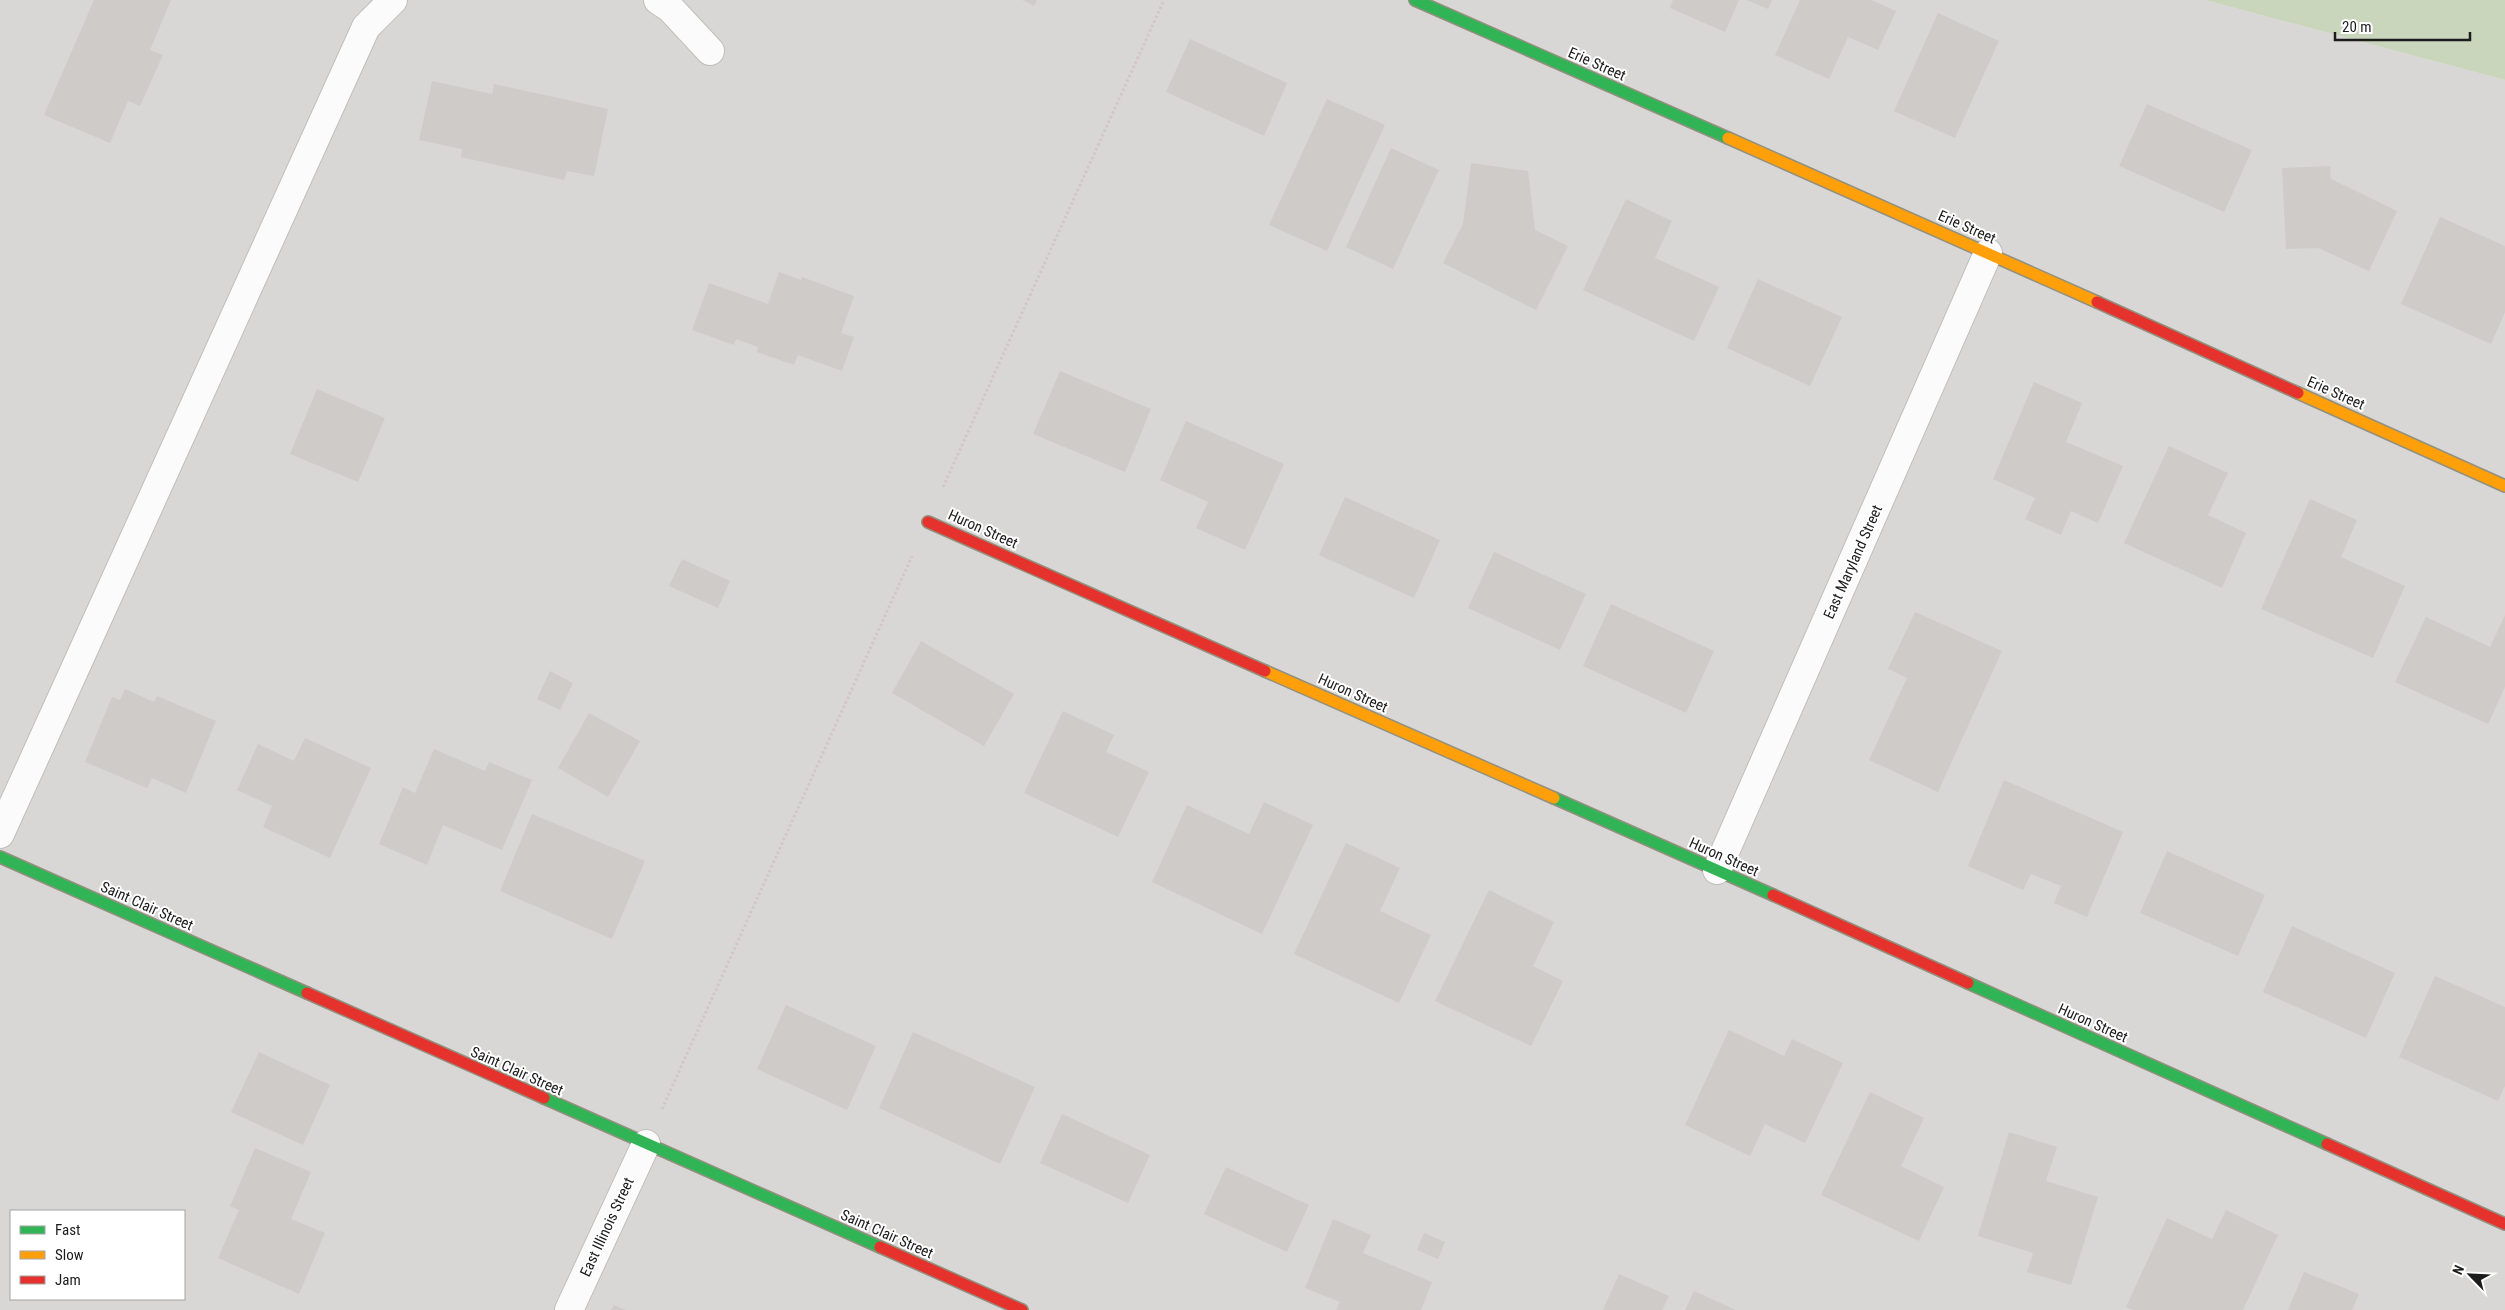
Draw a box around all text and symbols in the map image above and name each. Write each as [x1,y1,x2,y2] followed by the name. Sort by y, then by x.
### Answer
[2335,10,2470,42] scale bar
[2342,18,2372,36] text: 20 m
[1565,43,1629,85] street label: Erie Street
[1935,206,1999,248] street label: Erie Street
[2304,372,2368,414] street label: Erie Street
[1820,502,1886,622] street label: East Maryland Street
[945,506,1021,552] street label: Huron Street
[1315,670,1391,716] street label: Huron Street
[1686,834,1762,880] street label: Huron Street
[98,878,196,934] street label: Saint Clair Street
[2055,1000,2131,1046] street label: Huron Street
[468,1043,566,1099] street label: Saint Clair Street
[576,1175,638,1279] street label: East Illinois Street
[838,1206,936,1262] street label: Saint Clair Street
[10,1210,185,1300] legend
[55,1221,80,1239] text: Fast
[55,1246,84,1264] text: Slow
[2445,1250,2495,1300] north arrow
[2449,1263,2467,1277] text: N
[55,1271,81,1289] text: Jam

